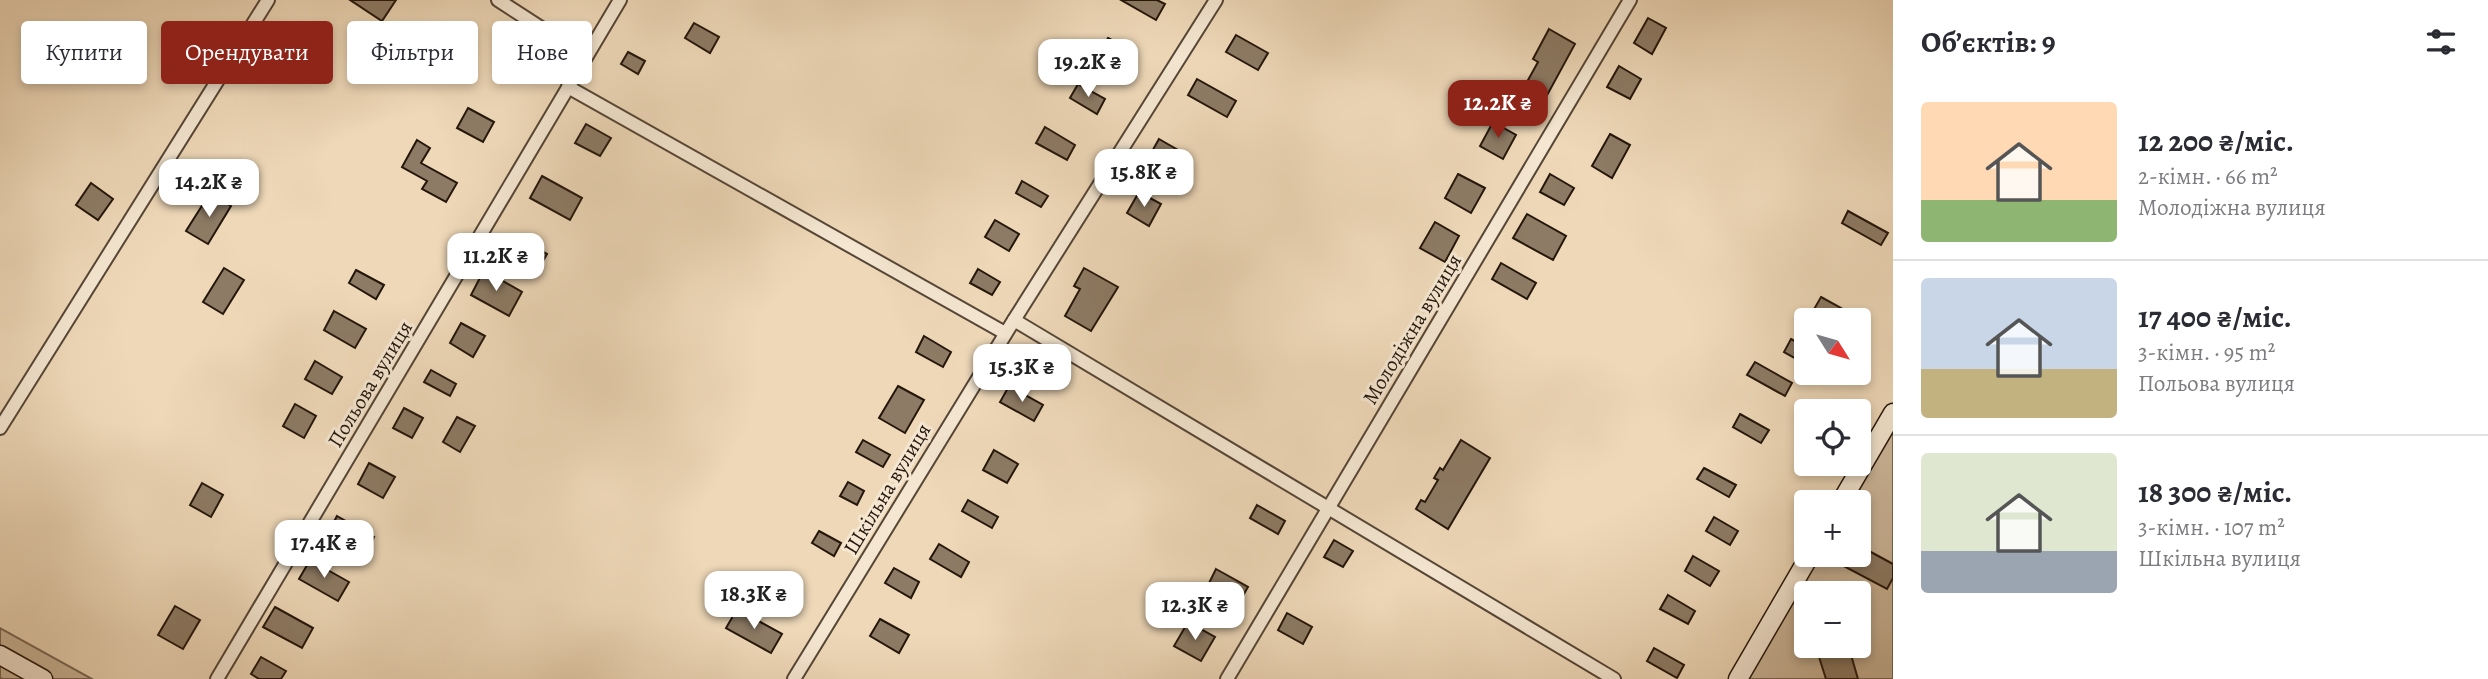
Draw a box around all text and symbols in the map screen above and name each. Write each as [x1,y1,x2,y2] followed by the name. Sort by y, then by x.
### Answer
[21,21,147,84] chip: Купити
[161,21,333,84] chip: Орендувати
[347,21,478,84] chip: Фільтри
[492,21,592,84] chip: Нове
[1921,22,2056,62] text: Об’єктів: 9
[2422,23,2460,61] icon: filters
[1023,40,1153,99] pin: 19.2K ₴
[1054,46,1122,77] text: 19.2K ₴
[1433,80,1563,140] pin: 12.2K ₴
[1464,87,1532,118] text: 12.2K ₴
[2138,121,2294,161] text: 12 200 ₴/міс.
[1977,130,2061,214] icon: home
[1079,150,1209,209] pin: 15.8K ₴
[1111,156,1177,187] text: 15.8K ₴
[144,160,274,219] pin: 14.2K ₴
[2138,161,2278,192] text: 2-кімн. · 66 m²
[175,166,243,197] text: 14.2K ₴
[2138,192,2326,223] text: Молодіжна вулиця
[431,233,561,293] pin: 11.2K ₴
[463,240,529,271] text: 11.2K ₴
[1356,248,1468,410] street label: Молодіжна вулиця
[2138,297,2292,337] text: 17 400 ₴/міс.
[1977,306,2061,390] icon: home
[1794,308,1871,385] north arrow
[1794,308,1871,658] map controls
[321,315,419,453] street label: Польова вулиця
[2138,337,2275,368] text: 3-кімн. · 95 m²
[957,344,1087,404] pin: 15.3K ₴
[989,351,1055,382] text: 15.3K ₴
[2138,368,2295,399] text: Польова вулиця
[1794,399,1871,476] button: locate
[837,418,937,560] street label: Шкільна вулиця
[2138,472,2292,512] text: 18 300 ₴/міс.
[1977,481,2061,565] icon: home
[1794,490,1871,567] button: +
[2138,512,2285,543] text: 3-кімн. · 107 m²
[259,520,389,580] pin: 17.4K ₴
[291,527,357,558] text: 17.4K ₴
[2138,543,2301,574] text: Шкільна вулиця
[689,572,819,631] pin: 18.3K ₴
[721,578,787,609] text: 18.3K ₴
[1794,581,1871,658] button: −
[1130,582,1260,642] pin: 12.3K ₴
[1161,589,1229,620] text: 12.3K ₴

